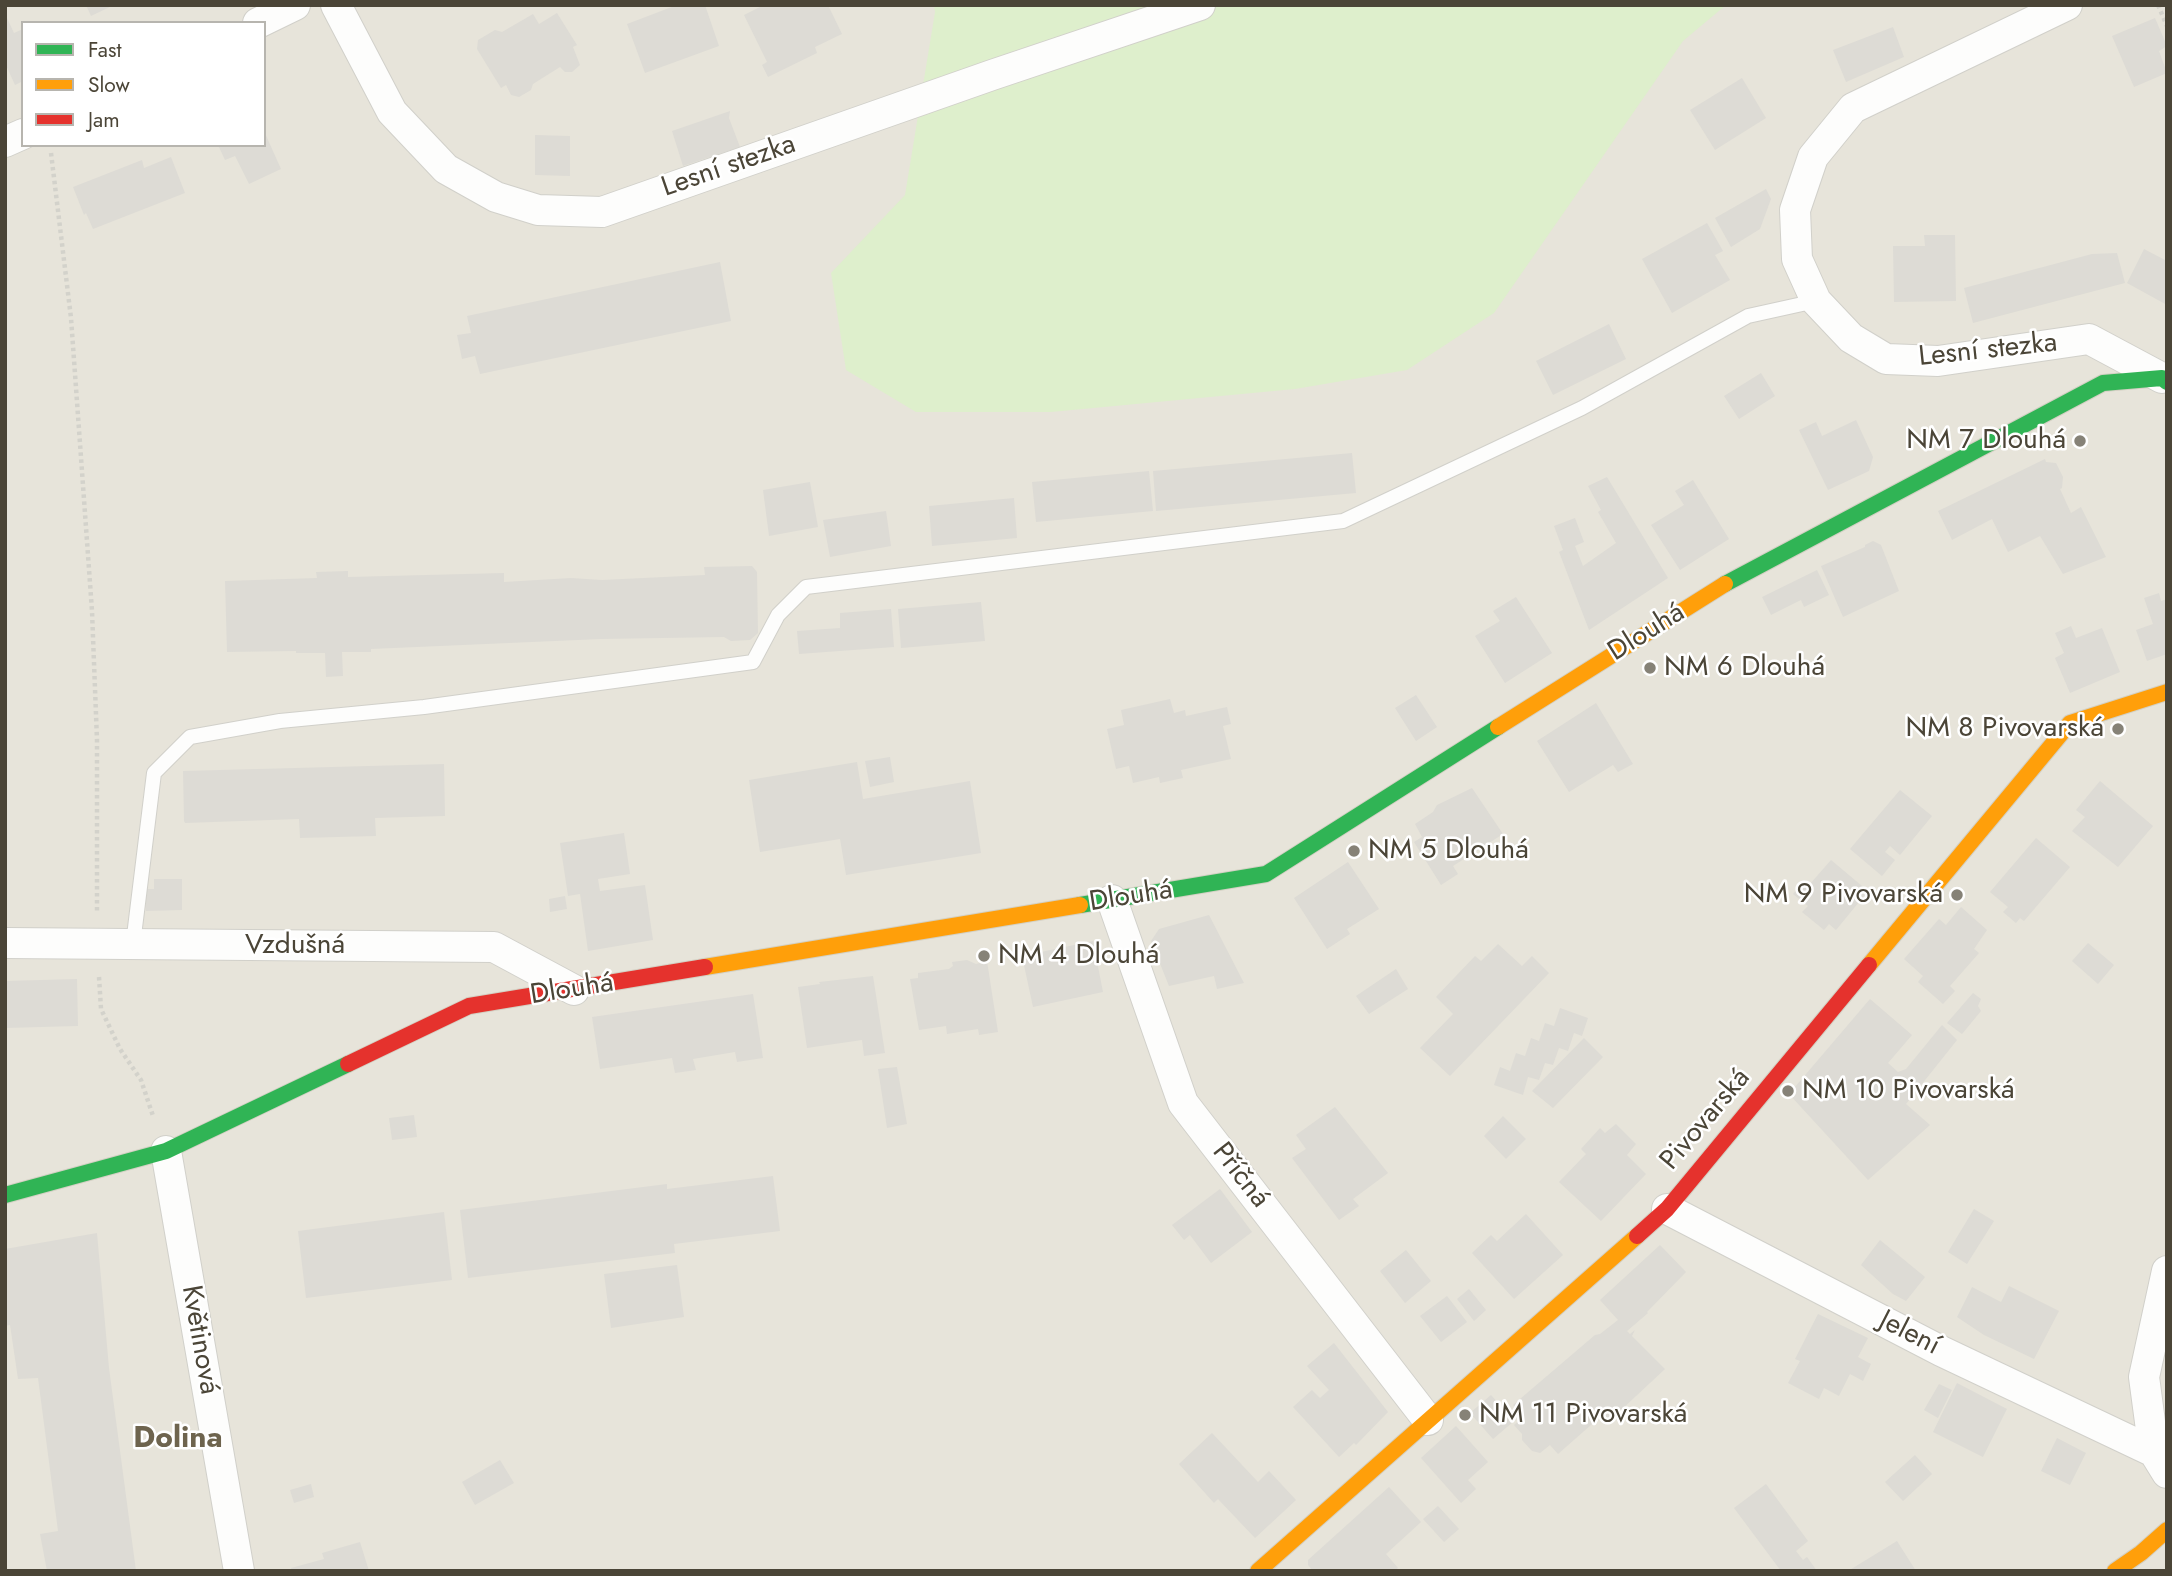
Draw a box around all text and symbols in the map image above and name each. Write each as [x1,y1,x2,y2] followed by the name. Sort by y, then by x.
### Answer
[21,21,266,147] legend
[88,35,121,65] text: Fast
[88,70,130,100] text: Slow
[88,105,120,135] text: Jam
[658,128,800,206] street label: Lesní stezka
[1917,327,2059,375] street label: Lesní stezka
[1906,424,2066,458] place label: NM 7 Dlouhá
[2072,433,2088,449] marker: NM 7 Dlouhá
[1603,597,1691,669] street label: Dlouhá
[1664,651,1825,685] place label: NM 6 Dlouhá
[1642,660,1658,676] marker: NM 6 Dlouhá
[1906,712,2104,746] place label: NM 8 Pivovarská
[2110,721,2126,737] marker: NM 8 Pivovarská
[1368,834,1529,868] place label: NM 5 Dlouhá
[1346,843,1362,859] marker: NM 5 Dlouhá
[1087,874,1175,920] street label: Dlouhá
[1744,878,1943,912] place label: NM 9 Pivovarská
[1949,887,1965,903] marker: NM 9 Pivovarská
[245,929,345,963] street label: Vzdušná
[998,939,1159,973] place label: NM 4 Dlouhá
[976,948,992,964] marker: NM 4 Dlouhá
[528,967,616,1013] street label: Dlouhá
[1654,1062,1758,1178] street label: Pivovarská
[1802,1074,2015,1108] place label: NM 10 Pivovarská
[1780,1083,1796,1099] marker: NM 10 Pivovarská
[1204,1137,1276,1215] street label: Příčná
[173,1283,225,1397] street label: Květinová
[1873,1305,1945,1363] street label: Jelení
[1479,1398,1687,1432] place label: NM 11 Pivovarská
[1457,1407,1473,1423] marker: NM 11 Pivovarská
[133,1422,223,1458] district label: Dolina

